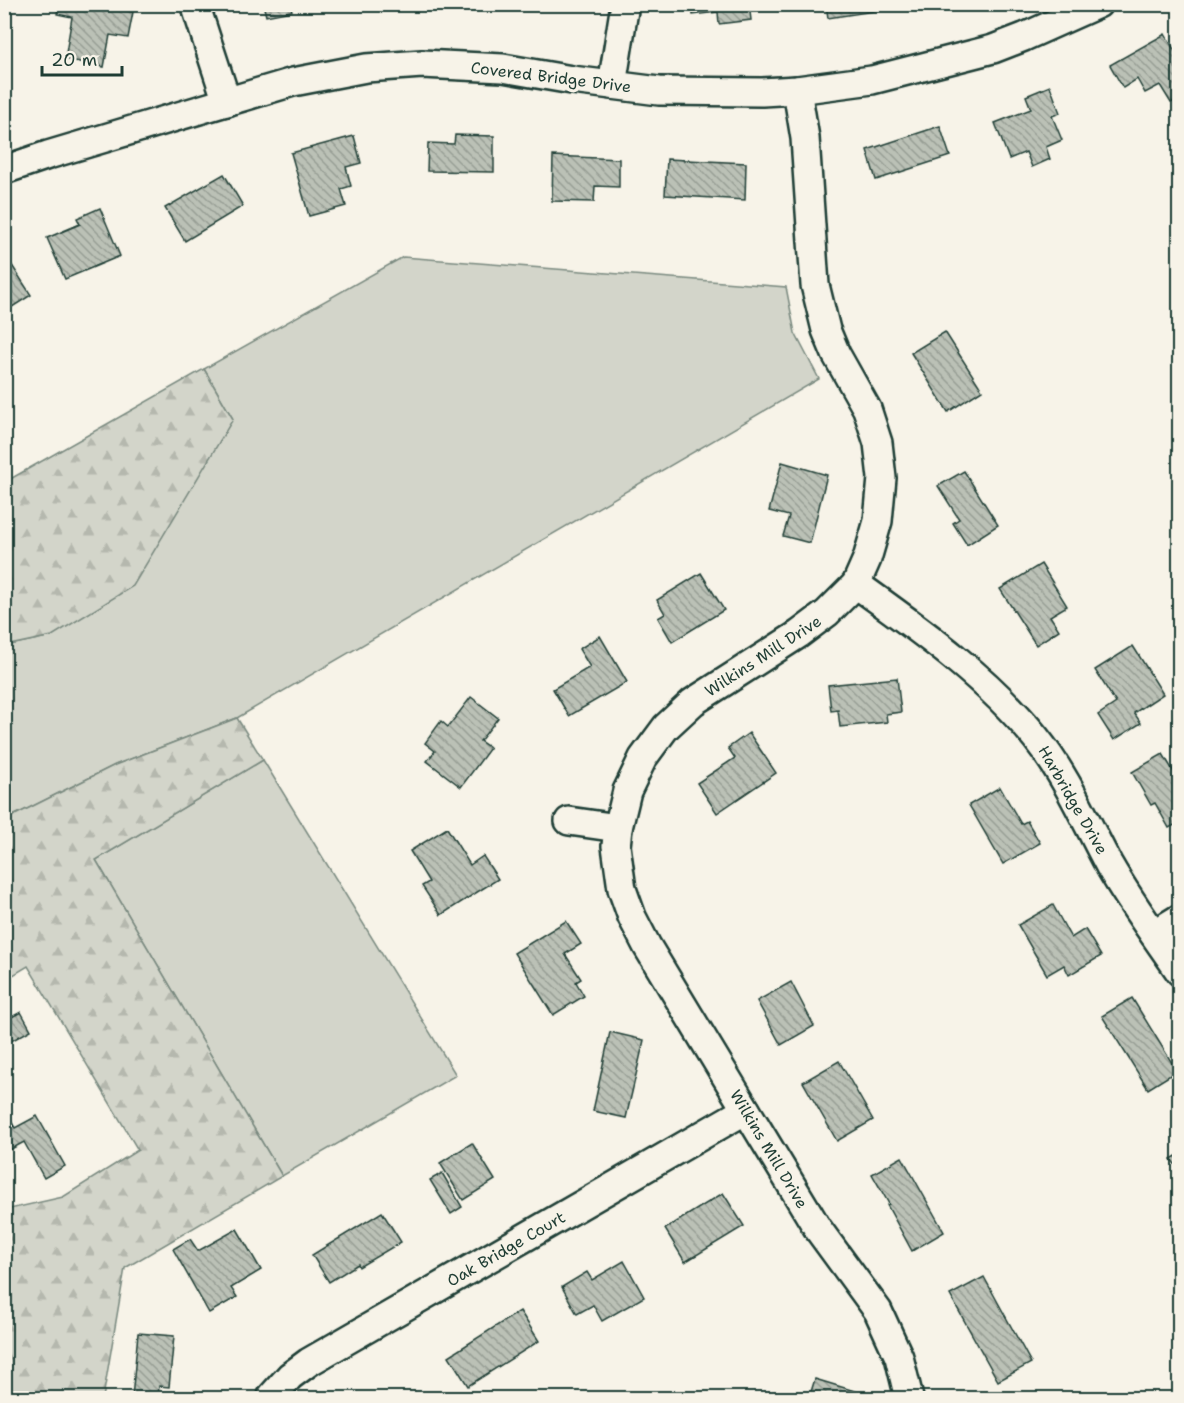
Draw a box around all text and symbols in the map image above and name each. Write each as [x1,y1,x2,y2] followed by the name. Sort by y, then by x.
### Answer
[42,39,122,77] scale bar
[51,48,97,72] text: 20 m
[470,57,632,97] street label: Covered Bridge Drive
[701,610,825,702] street label: Wilkins Mill Drive
[1033,742,1113,858] street label: Harbridge Drive
[725,1086,813,1212] street label: Wilkins Mill Drive
[443,1207,569,1291] street label: Oak Bridge Court

